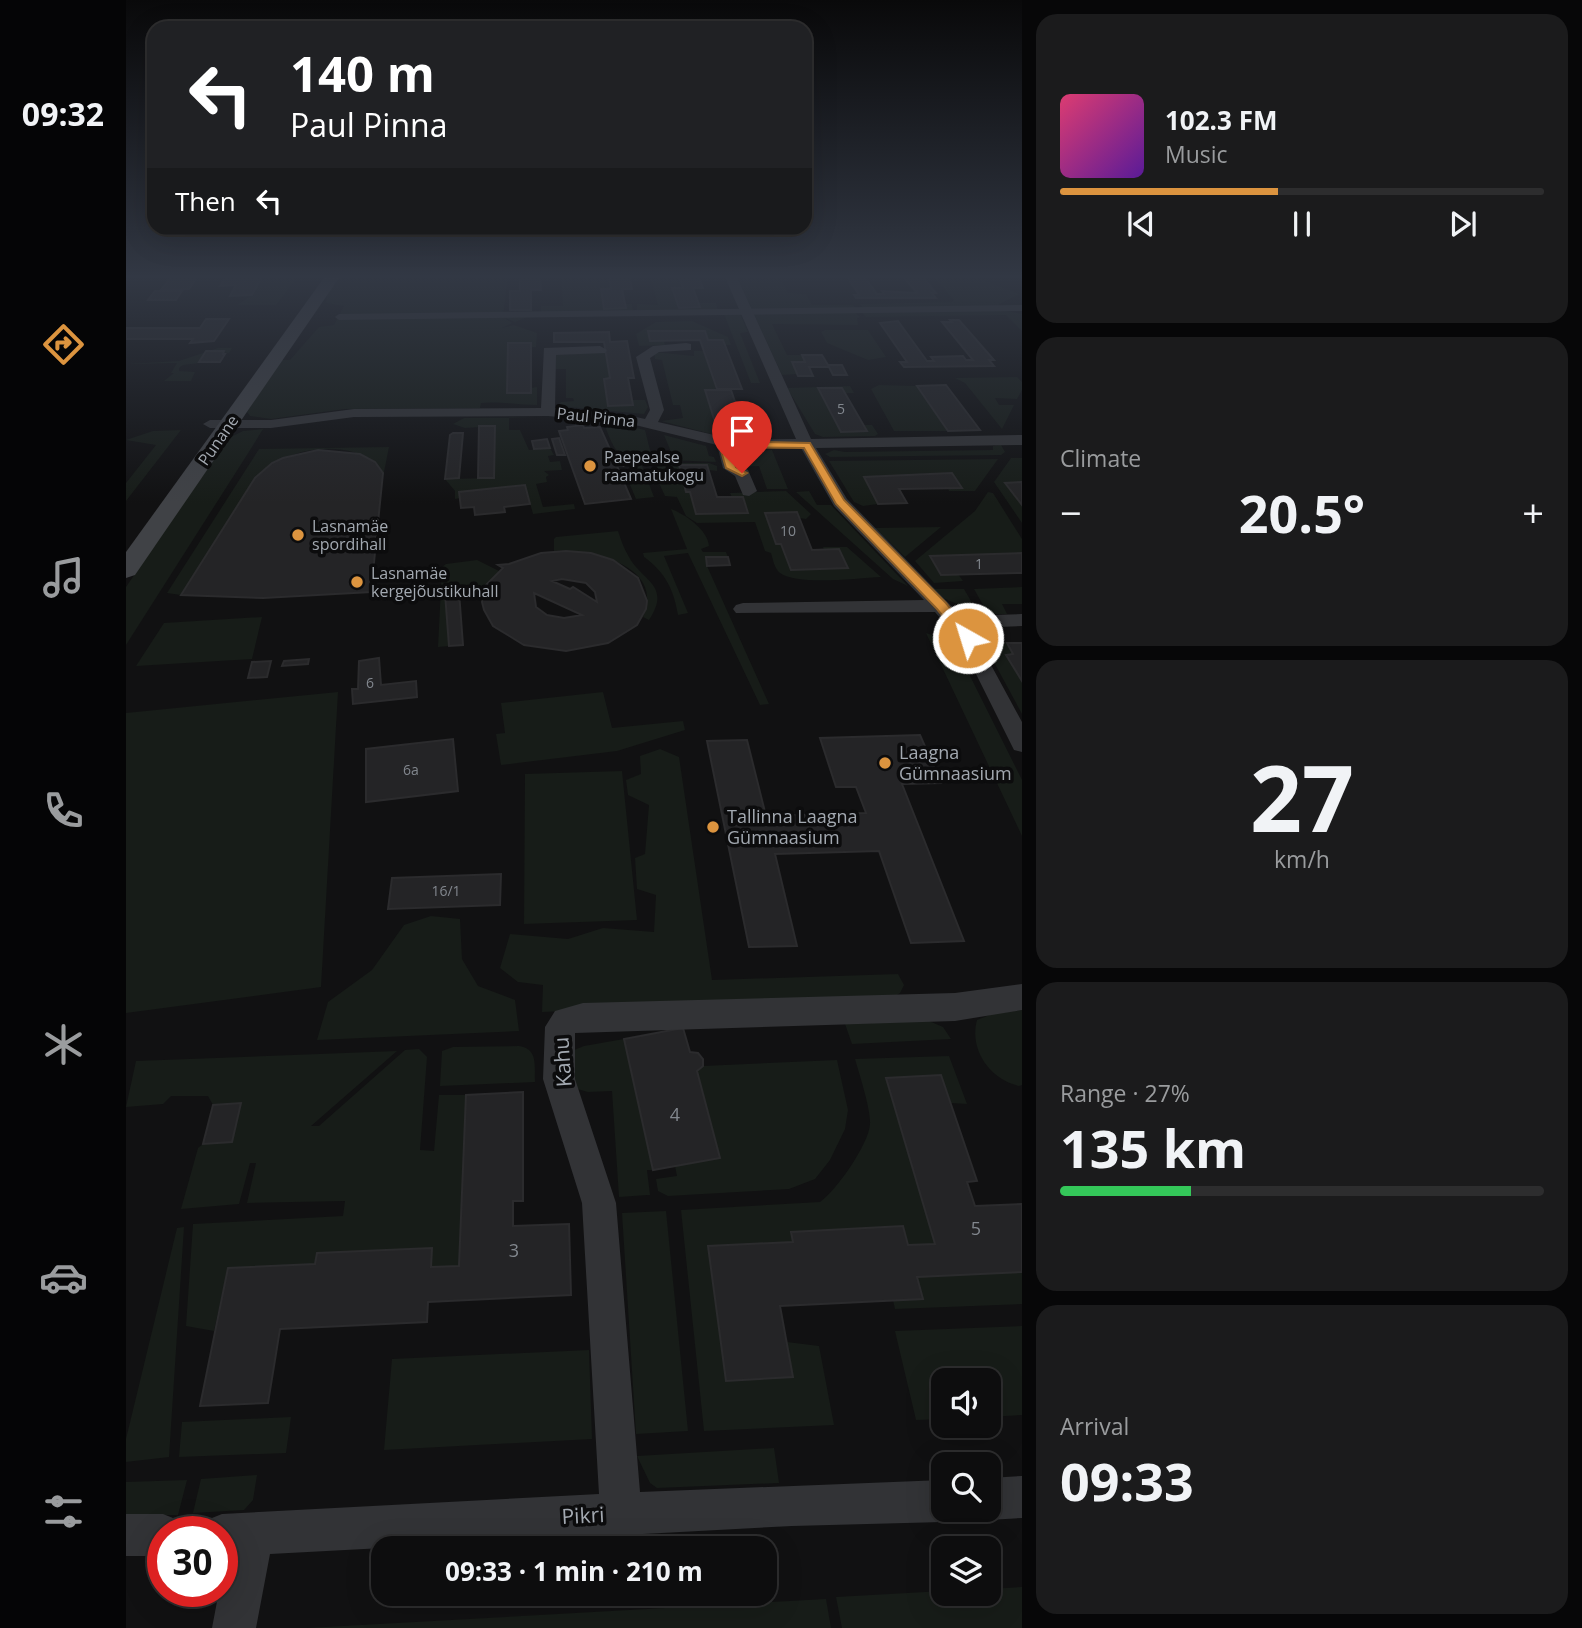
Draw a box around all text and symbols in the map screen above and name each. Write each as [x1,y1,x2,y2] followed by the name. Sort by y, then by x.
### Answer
[290,40,435,106] text: 140 m
[175,49,266,140] icon: left
[22,92,104,135] text: 09:32
[1165,102,1277,138] text: 102.3 FM
[290,103,447,146] text: Paul Pinna
[1165,138,1228,170] text: Music
[250,182,288,220] icon: left
[175,183,236,219] text: Then
[1122,205,1160,243] icon: previous
[1283,205,1321,243] icon: pause
[1444,205,1482,243] icon: next
[39,320,88,369] icon: directions
[837,399,845,418] house number: 5
[712,401,772,473] pin
[556,402,636,432] street label: Paul Pinna
[193,410,243,470] street label: Punane
[723,412,761,450] icon: arrive
[1060,442,1141,474] text: Climate
[604,446,704,486] place label: Paepealse raamatukogu
[582,458,598,474] marker: Paepealse raamatukogu
[1239,477,1365,548] text: 20.5°
[1060,486,1082,538] text: −
[1522,486,1544,538] text: +
[312,515,388,555] place label: Lasnamäe spordihall
[780,521,796,540] house number: 10
[290,527,306,543] marker: Lasnamäe spordihall
[39,553,88,602] icon: music
[975,554,983,573] house number: 1
[371,562,498,602] place label: Lasnamäe kergejõustikuhall
[349,574,365,590] marker: Lasnamäe kergejõustikuhall
[931,601,1005,675] position arrow
[366,673,374,692] house number: 6
[1250,735,1354,859] text: 27
[899,740,1012,785] place label: Laagna Gümnaasium
[877,755,893,771] marker: Laagna Gümnaasium
[403,760,419,779] house number: 6a
[39,786,88,835] icon: phone
[727,804,858,849] place label: Tallinna Laagna Gümnaasium
[705,819,721,835] marker: Tallinna Laagna Gümnaasium
[1274,843,1330,875] text: km/h
[431,881,461,900] house number: 16/1
[39,1020,88,1069] icon: climate
[546,1036,578,1088] street label: Kahu
[1060,1077,1190,1109] text: Range · 27%
[670,1102,680,1126] house number: 4
[1060,1112,1246,1183] text: 135 km
[971,1216,981,1240] house number: 5
[509,1238,519,1262] house number: 3
[39,1253,88,1302] icon: car
[931,1368,1001,1606] map controls
[931,1368,1001,1438] button: sound
[1060,1410,1129,1442] text: Arrival
[1060,1445,1194,1516] text: 09:33
[931,1452,1001,1522] button: search
[39,1487,88,1536] icon: filters
[561,1500,605,1530] street label: Pikri
[147,1516,238,1607] speed limit sign: 30
[931,1536,1001,1606] button: layers
[445,1553,703,1589] text: 09:33 · 1 min · 210 m

